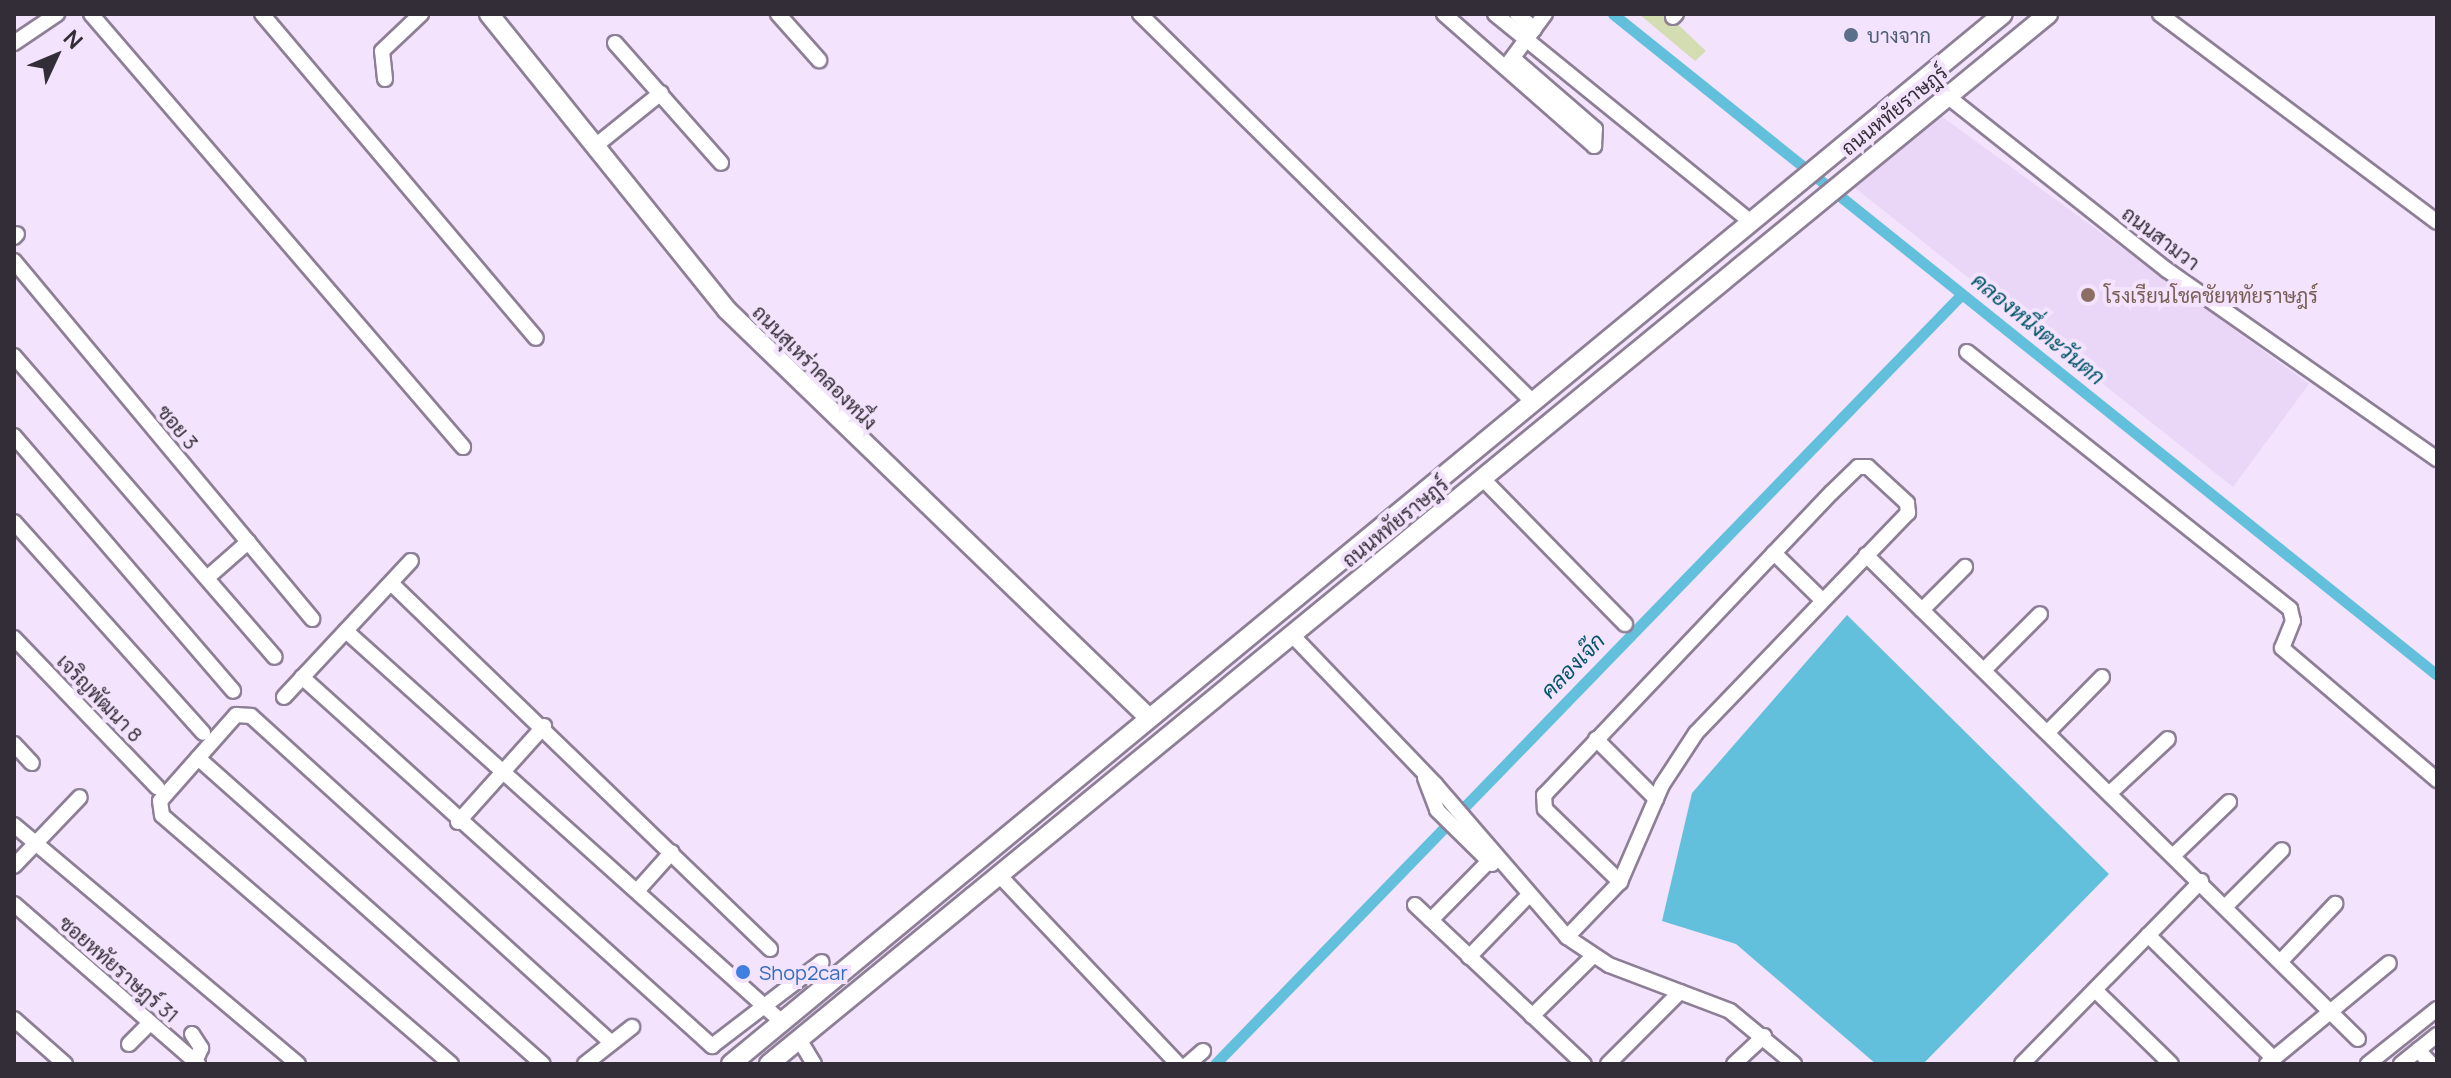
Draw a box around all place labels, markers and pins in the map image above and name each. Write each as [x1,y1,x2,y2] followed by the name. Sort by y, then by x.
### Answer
[1867,23,1931,47] place label: บางจาก
[1842,26,1860,44] marker: บางจาก
[2104,283,2318,307] place label: โรงเรียนโชคชัยหทัยราษฎร์
[2079,286,2097,304] marker: โรงเรียนโชคชัยหทัยราษฎร์
[759,960,848,984] place label: Shop2car
[734,963,752,981] marker: Shop2car

